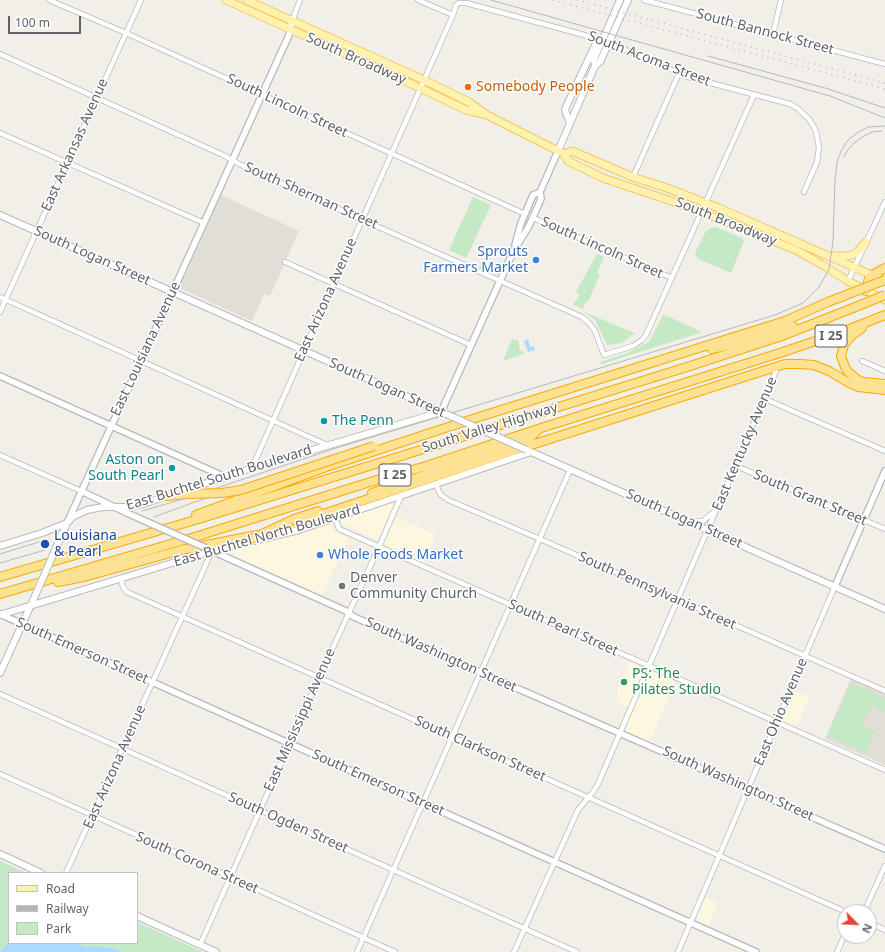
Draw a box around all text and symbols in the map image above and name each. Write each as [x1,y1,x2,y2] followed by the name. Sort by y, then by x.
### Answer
[694,6,836,58] street label: South Bannock Street
[10,8,83,34] scale bar
[15,14,50,31] text: 100 m
[585,28,713,90] street label: South Acoma Street
[303,29,409,89] street label: South Broadway
[224,71,350,141] street label: South Lincoln Street
[38,76,112,214] street label: East Arkansas Avenue
[476,79,595,95] place label: Somebody People
[463,82,473,92] marker: Somebody People
[242,159,380,233] street label: South Sherman Street
[673,194,779,250] street label: South Broadway
[538,213,666,283] street label: South Lincoln Street
[31,223,153,289] street label: South Logan Street
[291,236,361,364] street label: East Arizona Avenue
[423,244,528,276] place label: Sprouts Farmers Market
[531,255,541,265] marker: Sprouts Farmers Market
[107,279,185,419] street label: East Louisiana Avenue
[815,325,847,347] road number: I 25
[326,355,448,421] street label: South Logan Street
[709,374,781,514] street label: East Kentucky Avenue
[420,399,560,457] street label: South Valley Highway
[332,413,394,429] place label: The Penn
[319,416,329,426] marker: The Penn
[124,442,314,514] street label: East Buchtel South Boulevard
[88,452,164,484] place label: Aston on South Pearl
[167,463,177,473] marker: Aston on South Pearl
[379,464,411,486] road number: I 25
[751,466,869,530] street label: South Grant Street
[623,486,745,552] street label: South Logan Street
[172,501,362,571] street label: East Buchtel North Boulevard
[54,528,117,560] place label: Louisiana & Pearl
[39,538,51,550] marker: Louisiana & Pearl
[328,547,463,563] place label: Whole Foods Market
[575,549,739,633] street label: South Pennsylvania Street
[315,550,325,560] marker: Whole Foods Market
[350,570,477,602] place label: Denver Community Church
[337,581,347,591] marker: Denver Community Church
[505,596,621,660] street label: South Pearl Street
[13,614,151,688] street label: South Emerson Street
[363,614,519,696] street label: South Washington Street
[261,646,339,794] street label: East Mississippi Avenue
[751,656,811,768] street label: East Ohio Avenue
[632,666,721,698] place label: PS: The Pilates Studio
[619,677,629,687] marker: PS: The Pilates Studio
[80,703,150,831] street label: East Arizona Avenue
[412,712,548,786] street label: South Clarkson Street
[660,743,816,825] street label: South Washington Street
[309,746,447,820] street label: South Emerson Street
[225,789,351,857] street label: South Ogden Street
[133,828,261,898] street label: South Corona Street
[8,872,138,944] legend
[46,880,75,897] text: Road
[46,900,89,917] text: Railway
[837,904,877,944] north arrow
[46,920,71,937] text: Park
[859,922,876,936] text: N

